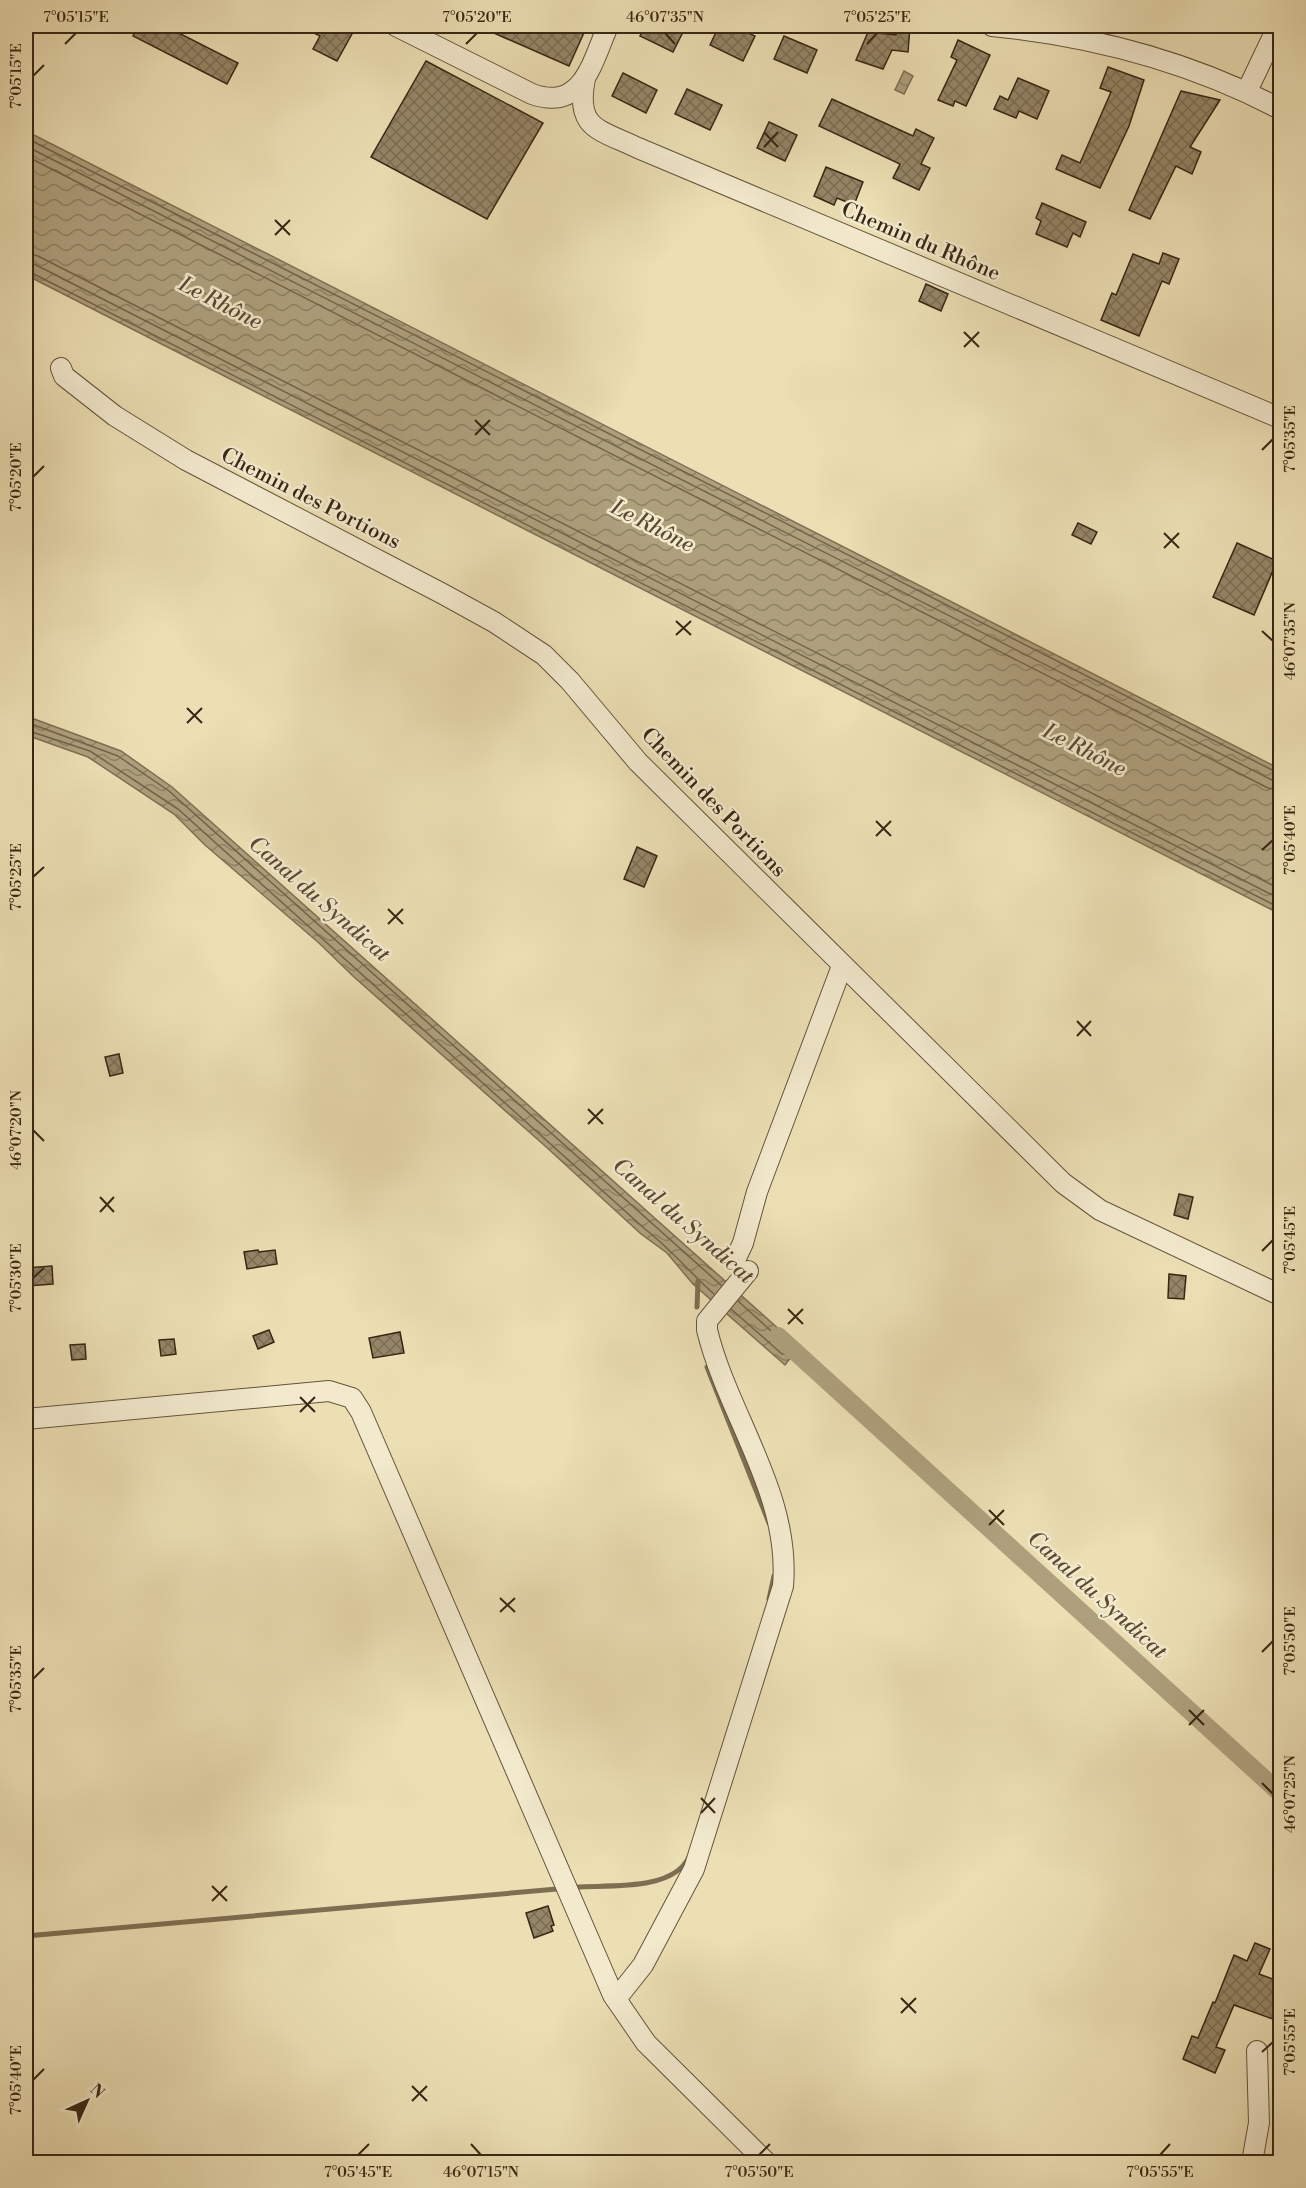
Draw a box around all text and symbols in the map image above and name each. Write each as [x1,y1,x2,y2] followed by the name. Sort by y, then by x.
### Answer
[43,8,109,27] text: 7°05'15"E
[442,8,512,27] text: 7°05'20"E
[626,8,704,27] text: 46°07'35"N
[843,8,911,27] text: 7°05'25"E
[7,43,26,109] text: 7°05'15"E
[837,197,1004,287] street label: Chemin du Rhône
[173,270,266,336] water label: Le Rhône
[1281,405,1300,473] text: 7°05'35"E
[7,442,26,512] text: 7°05'20"E
[216,442,405,555] street label: Chemin des Portions
[605,493,698,559] water label: Le Rhône
[1281,602,1300,680] text: 46°07'35"N
[1037,717,1130,783] water label: Le Rhône
[635,722,791,883] street label: Chemin des Portions
[1281,805,1300,875] text: 7°05'40"E
[243,830,396,968] water label: Canal du Syndicat
[7,843,26,911] text: 7°05'25"E
[7,1090,26,1170] text: 46°07'20"N
[607,1152,760,1290] water label: Canal du Syndicat
[1281,1206,1300,1274] text: 7°05'45"E
[7,1243,26,1313] text: 7°05'30"E
[1022,1525,1173,1665] water label: Canal du Syndicat
[1281,1606,1300,1676] text: 7°05'50"E
[7,1645,26,1713] text: 7°05'35"E
[1281,1755,1300,1833] text: 46°07'25"N
[1281,2008,1300,2076] text: 7°05'55"E
[7,2045,26,2115] text: 7°05'40"E
[57,2071,117,2131] north arrow
[85,2080,109,2103] text: N
[324,2163,392,2182] text: 7°05'45"E
[443,2163,519,2182] text: 46°07'15"N
[724,2163,794,2182] text: 7°05'50"E
[1126,2163,1194,2182] text: 7°05'55"E

